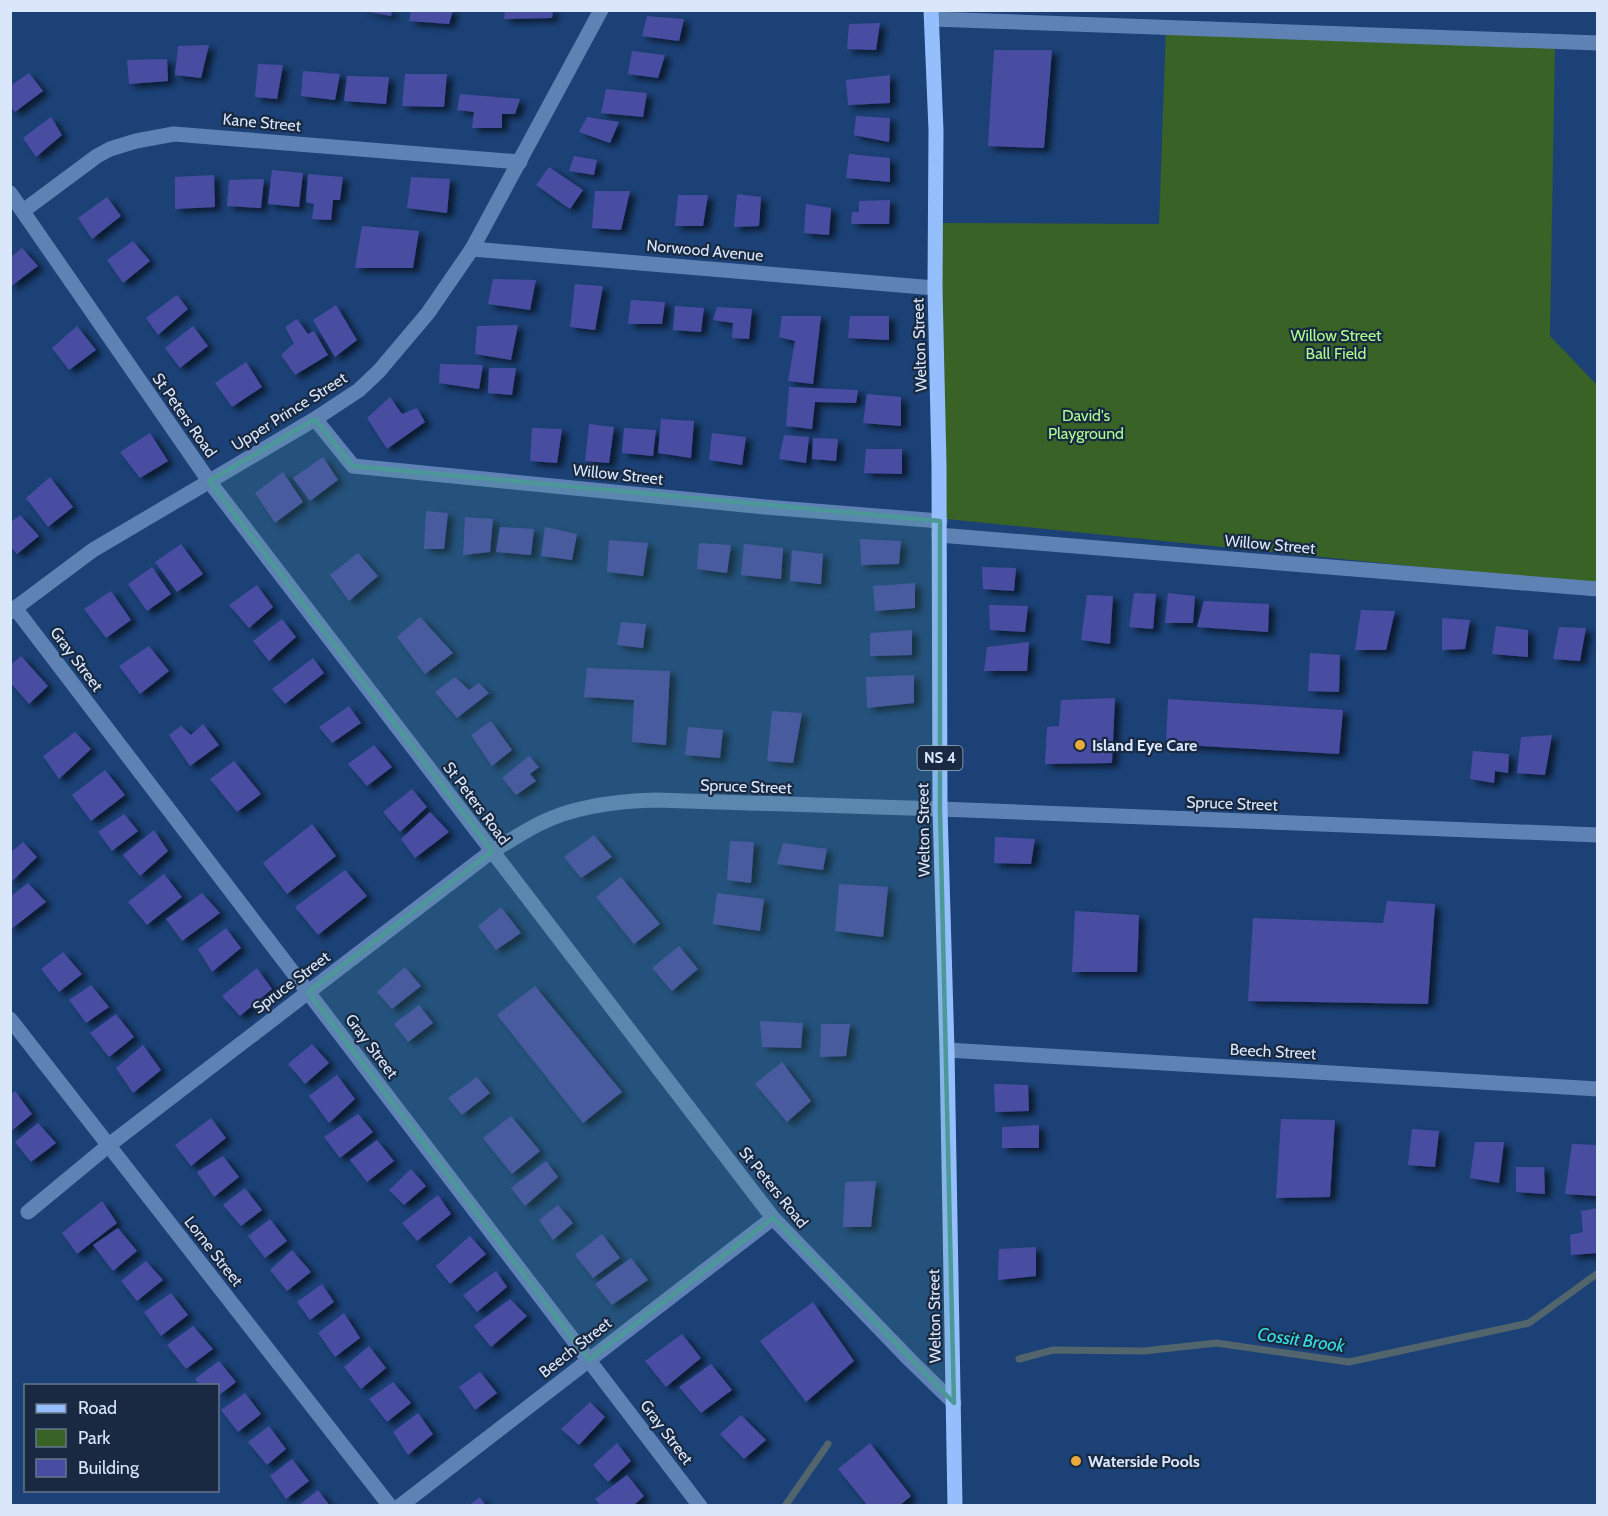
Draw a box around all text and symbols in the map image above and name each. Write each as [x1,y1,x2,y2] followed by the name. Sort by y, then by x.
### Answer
[222,110,303,135] street label: Kane Street
[646,236,764,265] street label: Norwood Avenue
[908,297,931,392] street label: Welton Street
[1291,326,1382,363] park label: Willow Street Ball Field
[228,368,351,455] street label: Upper Prince Street
[148,369,221,461] street label: St Peters Road
[1048,406,1124,443] park label: David's Playground
[572,460,665,489] street label: Willow Street
[1224,531,1317,558] street label: Willow Street
[46,623,107,696] street label: Gray Street
[1092,736,1197,755] place label: Island Eye Care
[1073,738,1087,752] marker: Island Eye Care
[918,746,962,770] road number: NS 4
[439,758,514,848] street label: St Peters Road
[700,775,793,798] street label: Spruce Street
[913,782,934,877] street label: Welton Street
[1186,792,1279,815] street label: Spruce Street
[249,947,334,1018] street label: Spruce Street
[341,1010,402,1083] street label: Gray Street
[1229,1040,1317,1063] street label: Beech Street
[735,1143,812,1232] street label: St Peters Road
[180,1213,247,1291] street label: Lorne Street
[924,1268,945,1363] street label: Welton Street
[535,1313,616,1382] street label: Beech Street
[1256,1323,1347,1357] water label: Cossit Brook
[24,1384,219,1492] legend
[636,1396,697,1469] street label: Gray Street
[78,1397,117,1419] text: Road
[78,1427,111,1449] text: Park
[1088,1452,1200,1471] place label: Waterside Pools
[1069,1454,1083,1468] marker: Waterside Pools
[78,1457,140,1479] text: Building

